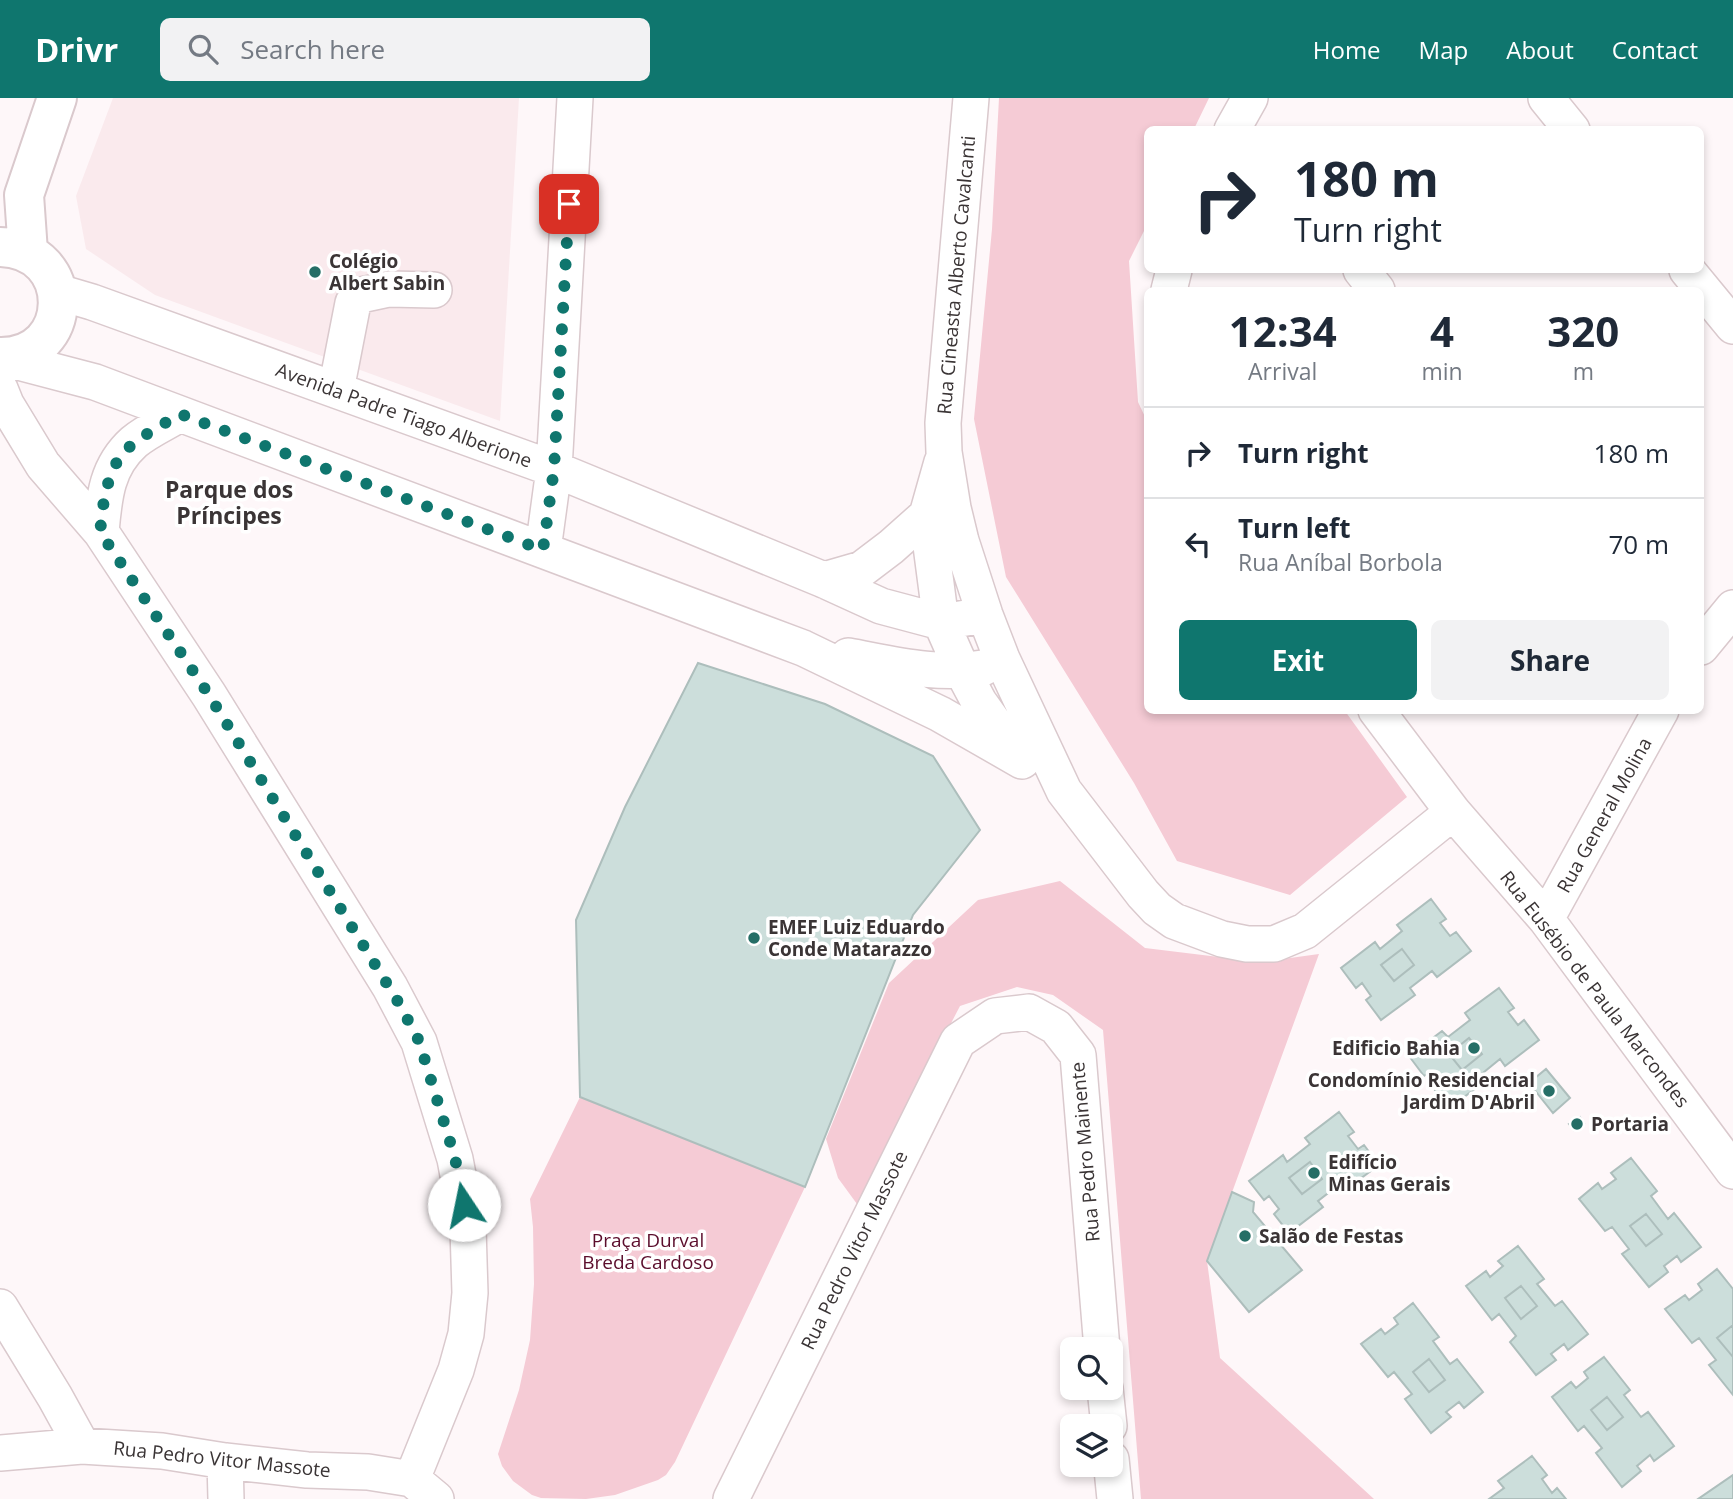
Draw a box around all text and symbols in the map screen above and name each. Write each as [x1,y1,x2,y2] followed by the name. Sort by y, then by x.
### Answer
[160,18,650,81] search box
[35,27,118,72] text: Drivr
[184,30,222,68] icon: search
[240,31,385,67] text: Search here
[1313,33,1381,66] text: Home
[1419,33,1468,66] text: Map
[1506,33,1574,66] text: About
[1612,33,1698,66] text: Contact
[931,134,981,416] street label: Rua Cineasta Alberto Cavalcanti
[1294,145,1439,211] text: 180 m
[1179,154,1270,245] icon: right
[539,174,599,234] pin
[550,185,588,223] icon: arrive
[1294,208,1442,251] text: Turn right
[329,248,445,296] place label: Colégio Albert Sabin
[307,264,323,280] marker: Colégio Albert Sabin
[1229,302,1337,359] text: 12:34
[1430,302,1454,359] text: 4
[1547,302,1619,359] text: 320
[1248,355,1317,387] text: Arrival
[1421,355,1463,387] text: min
[1573,355,1594,387] text: m
[272,357,536,473] street label: Avenida Padre Tiago Alberione
[1179,434,1217,472] icon: right
[1238,435,1369,471] text: Turn right
[1594,435,1669,471] text: 180 m
[165,473,293,531] district label: Parque dos Príncipes
[1238,510,1350,546] text: Turn left
[1179,525,1217,563] icon: left
[1608,526,1669,562] text: 70 m
[1238,546,1443,578] text: Rua Aníbal Borbola
[1179,620,1417,700] button: Exit
[1431,620,1669,700] button: Share
[1550,733,1658,897] street label: Rua General Molina
[1494,865,1696,1113] street label: Rua Eusébio de Paula Marcondes
[768,914,945,962] place label: EMEF Luiz Eduardo Conde Matarazzo
[746,930,762,946] marker: EMEF Luiz Eduardo Conde Matarazzo
[1332,1035,1460,1061] place label: Edificio Bahia
[1466,1040,1482,1056] marker: Edificio Bahia
[1064,1061,1106,1243] street label: Rua Pedro Mainente
[1308,1067,1535,1115] place label: Condomínio Residencial Jardim D'Abril
[1541,1083,1557,1099] marker: Condomínio Residencial Jardim D'Abril
[1591,1111,1669,1137] place label: Portaria
[1569,1116,1585,1132] marker: Portaria
[794,1146,914,1354] street label: Rua Pedro Vitor Massote
[1328,1149,1450,1197] place label: Edifício Minas Gerais
[1306,1165,1322,1181] marker: Edifício Minas Gerais
[427,1168,501,1242] position arrow
[1259,1223,1403,1249] place label: Salão de Festas
[582,1227,714,1275] park label: Praça Durval Breda Cardoso
[1237,1228,1253,1244] marker: Salão de Festas
[1060,1337,1123,1477] map controls
[1060,1337,1123,1400] button: search
[1060,1414,1123,1477] button: layers
[112,1435,332,1483] street label: Rua Pedro Vitor Massote

